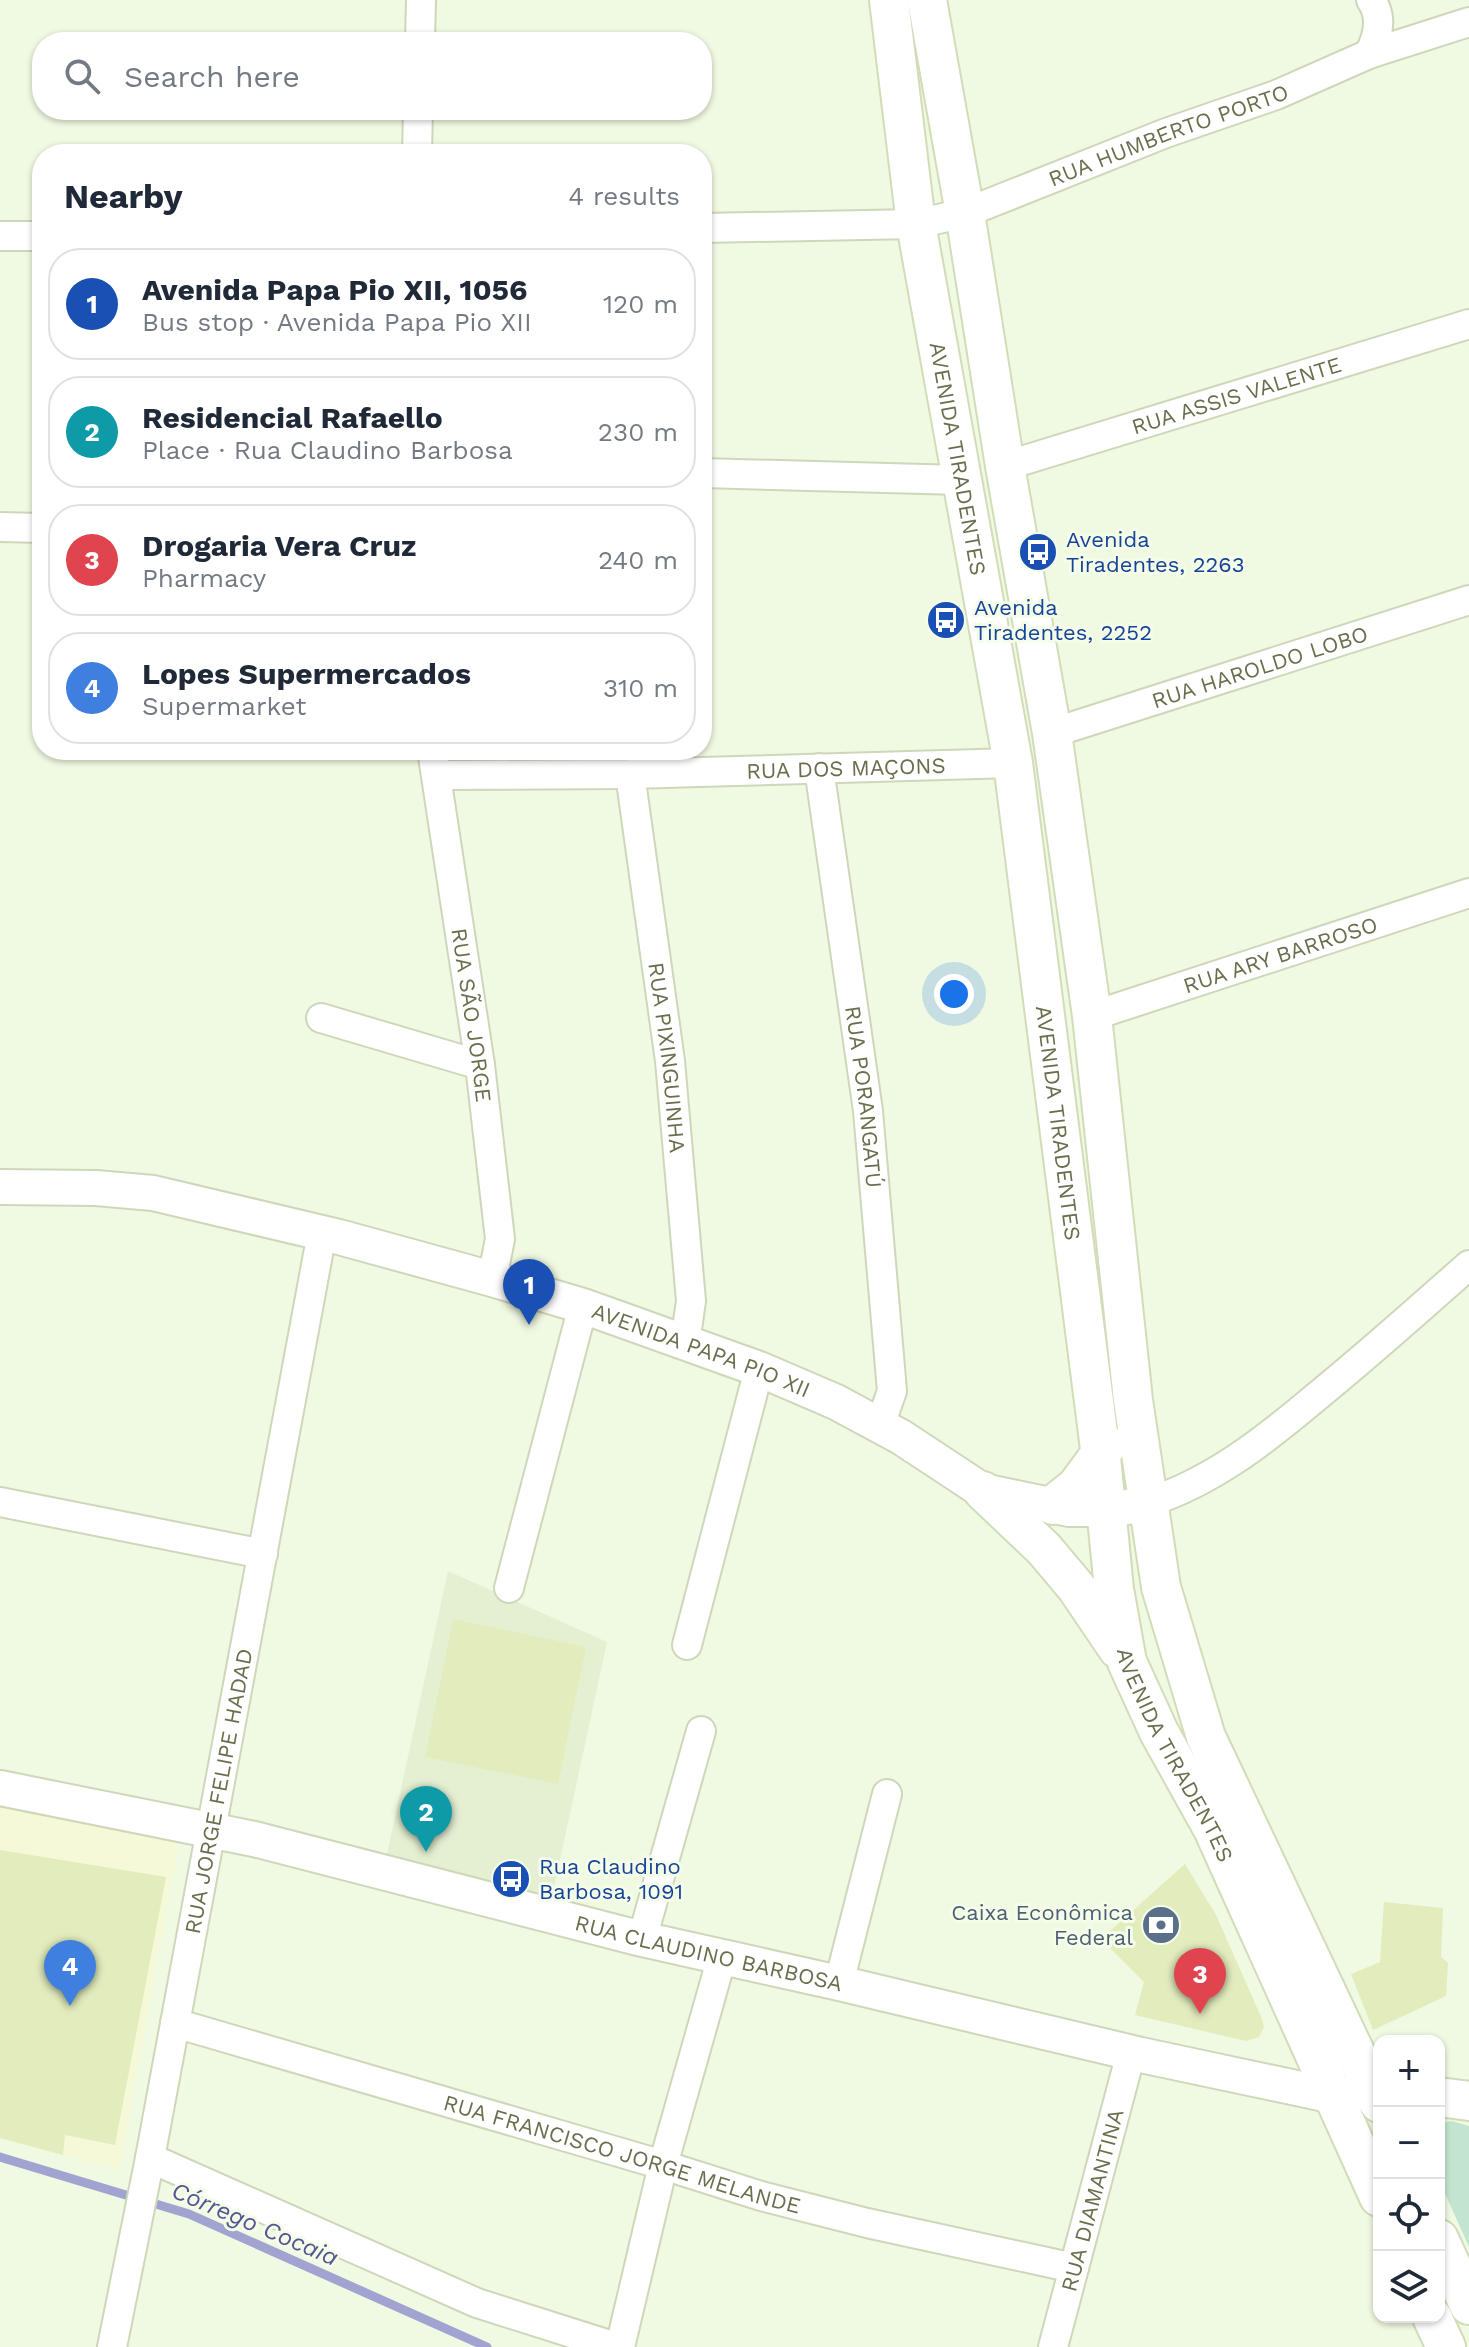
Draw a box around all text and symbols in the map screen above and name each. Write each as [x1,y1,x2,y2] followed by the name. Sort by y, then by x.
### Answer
[32,32,712,120] search box
[60,54,104,98] icon: search
[124,59,300,94] text: Search here
[1045,79,1292,191] street label: RUA HUMBERTO PORTO
[64,176,183,216] text: Nearby
[568,181,680,211] text: 4 results
[142,272,528,307] text: Avenida Papa Pio XII, 1056
[86,289,98,319] text: 1
[603,289,678,319] text: 120 m
[142,307,532,337] text: Bus stop · Avenida Papa Pio XII
[925,340,991,577] street label: AVENIDA TIRADENTES
[1128,351,1344,439] street label: RUA ASSIS VALENTE
[142,400,443,435] text: Residencial Rafaello
[84,417,100,447] text: 2
[598,417,678,447] text: 230 m
[142,435,513,465] text: Place · Rua Claudino Barbosa
[1066,527,1245,577] place label: Avenida Tiradentes, 2263
[142,528,416,563] text: Drogaria Vera Cruz
[1017,531,1059,573] bus stop icon: Avenida Tiradentes, 2263
[84,545,100,575] text: 3
[598,545,678,575] text: 240 m
[142,563,266,593] text: Pharmacy
[974,595,1152,645] place label: Avenida Tiradentes, 2252
[925,599,967,641] bus stop icon: Avenida Tiradentes, 2252
[1148,621,1371,713] street label: RUA HAROLDO LOBO
[142,656,471,691] text: Lopes Supermercados
[84,673,100,703] text: 4
[603,673,678,703] text: 310 m
[142,691,306,721] text: Supermarket
[746,752,946,783] street label: RUA DOS MAÇONS
[1180,911,1380,998] street label: RUA ARY BARROSO
[447,926,497,1103] street label: RUA SÃO JORGE
[644,961,690,1154] street label: RUA PIXINGUINHA
[934,974,974,1014] your location
[841,1004,887,1189] street label: RUA PORANGATÚ
[1031,1004,1086,1242] street label: AVENIDA TIRADENTES
[503,1259,555,1325] pin: 1
[589,1298,814,1402] street label: AVENIDA PAPA PIO XII
[179,1646,257,1936] street label: RUA JORGE FELIPE HADAD
[1112,1646,1239,1866] street label: AVENIDA TIRADENTES
[400,1786,452,1852] pin: 2
[539,1854,683,1904] place label: Rua Claudino Barbosa, 1091
[490,1858,532,1900] bus stop icon: Rua Claudino Barbosa, 1091
[951,1900,1133,1950] place label: Caixa Econômica Federal
[1140,1904,1182,1946] bank icon: Caixa Econômica Federal
[572,1910,845,1996] street label: RUA CLAUDINO BARBOSA
[44,1940,96,2006] pin: 4
[1174,1948,1226,2014] pin: 3
[1373,2035,1445,2323] map controls
[1373,2035,1445,2107] button: +
[441,2089,804,2218] street label: RUA FRANCISCO JORGE MELANDE
[1056,2106,1128,2294] street label: RUA DIAMANTINA
[1373,2107,1445,2179] button: −
[167,2176,343,2272] water label: Córrego Cocaia
[1373,2179,1445,2251] button: locate
[1373,2251,1445,2323] button: layers

